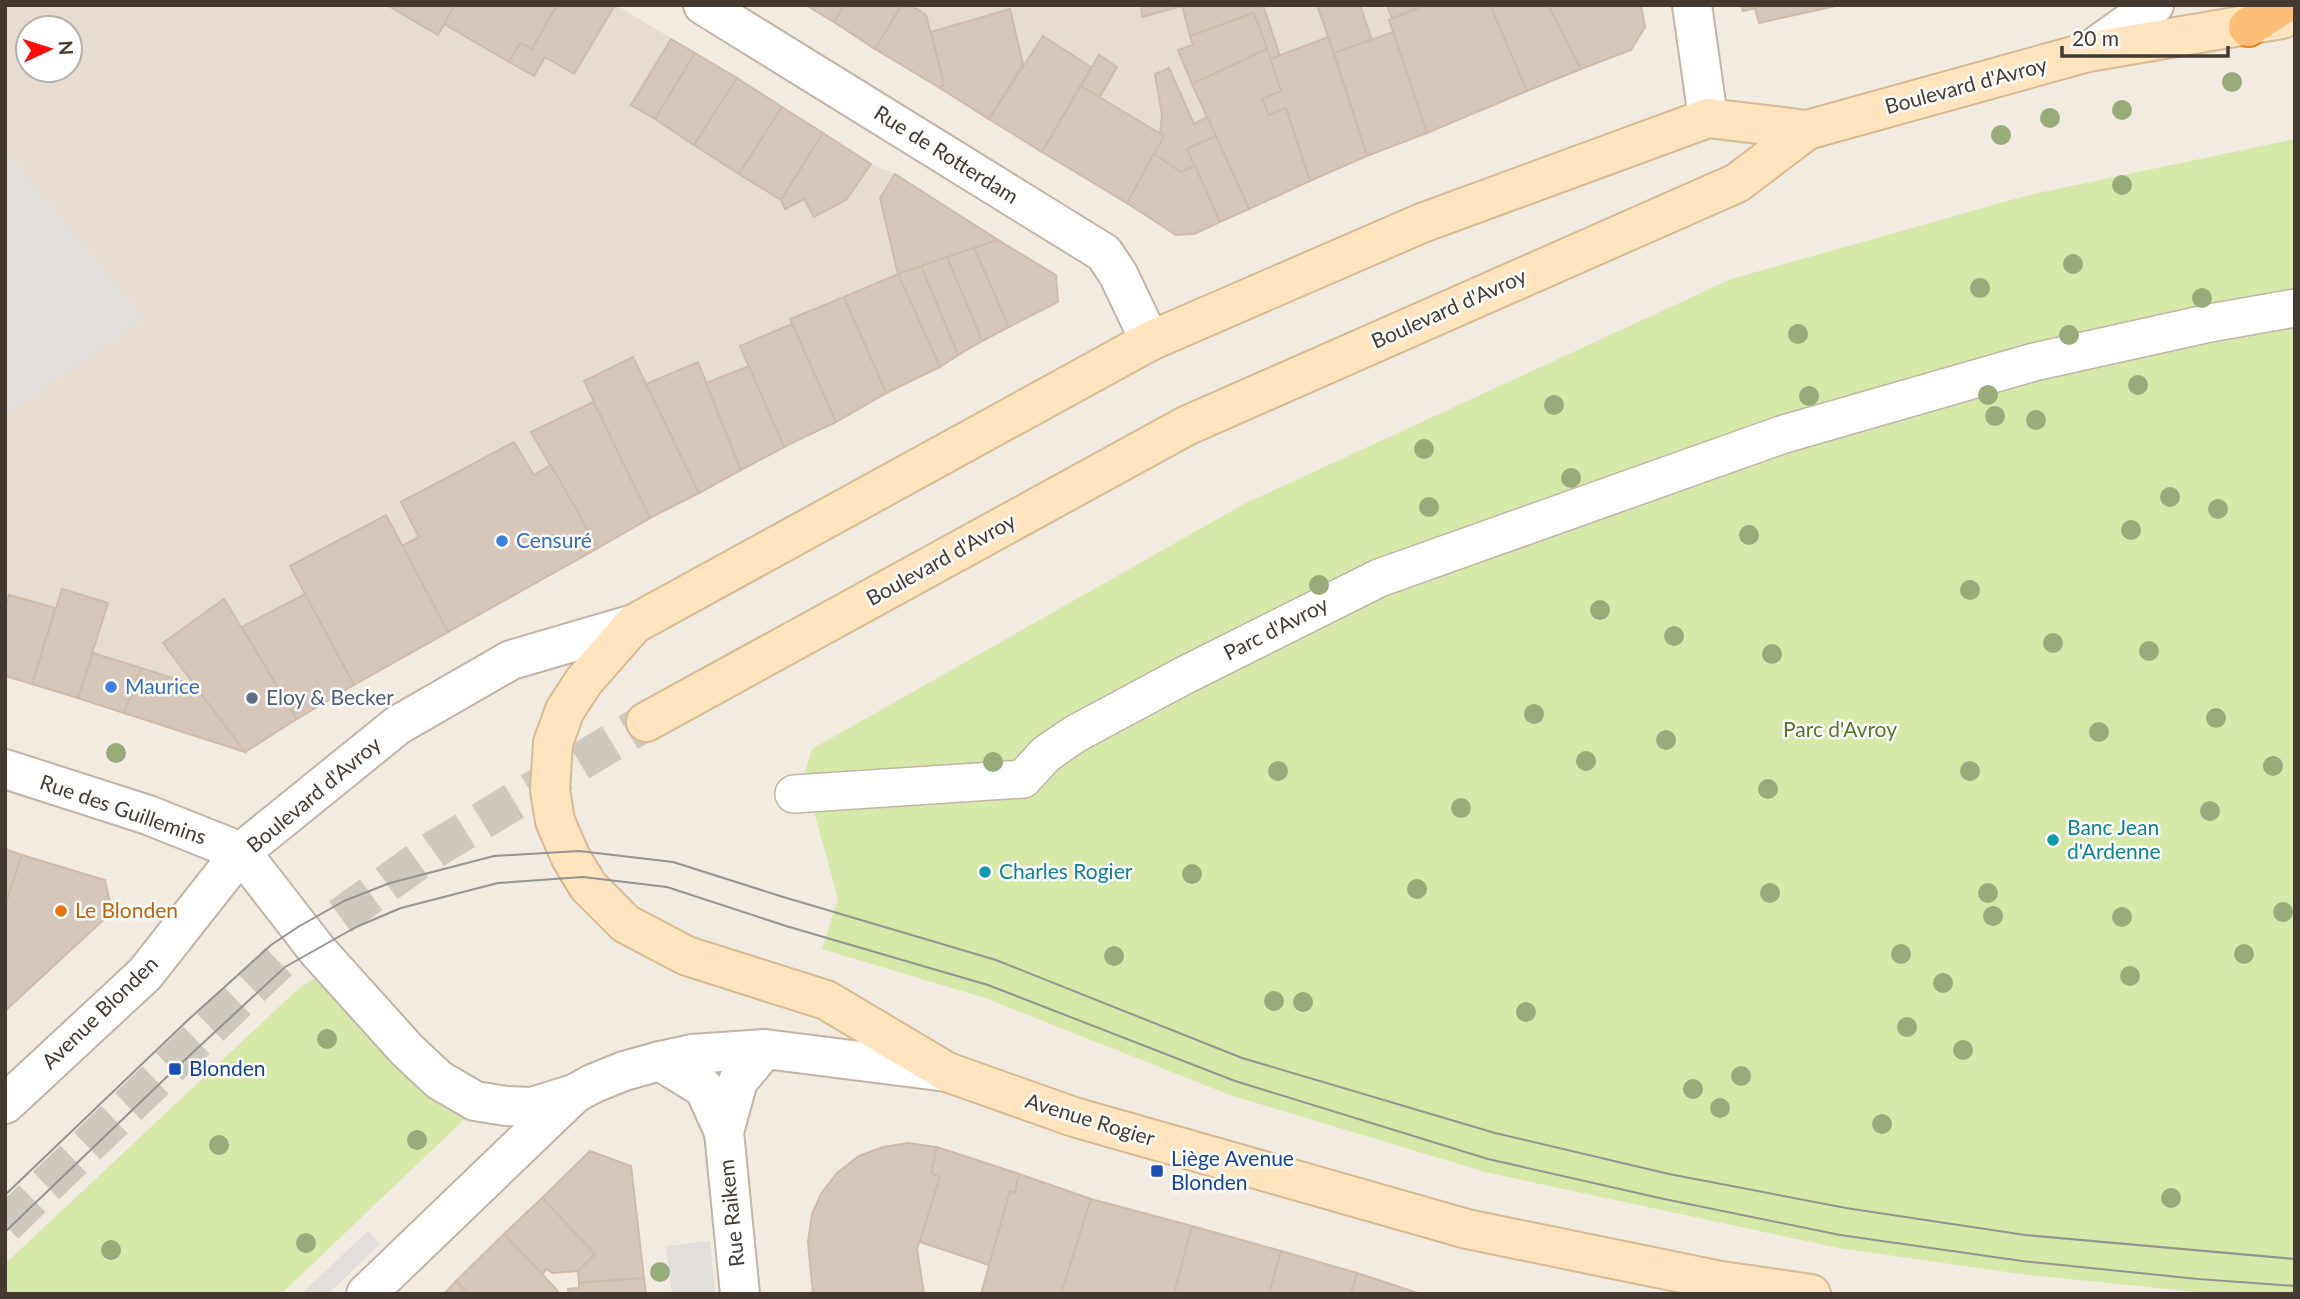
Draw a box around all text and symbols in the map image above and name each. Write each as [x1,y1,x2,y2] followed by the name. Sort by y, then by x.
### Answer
[14,14,84,84] north arrow
[2062,14,2228,58] scale bar
[2072,25,2119,50] text: 20 m
[54,40,78,56] text: N
[1882,51,2050,118] street label: Boulevard d'Avroy
[870,99,1024,208] street label: Rue de Rotterdam
[1367,262,1530,353] street label: Boulevard d'Avroy
[861,507,1019,610] street label: Boulevard d'Avroy
[516,527,592,552] place label: Censuré
[494,533,510,549] marker: Censuré
[1219,591,1332,665] street label: Parc d'Avroy
[125,673,200,698] place label: Maurice
[103,679,119,695] marker: Maurice
[266,684,394,709] place label: Eloy & Becker
[244,690,260,706] marker: Eloy & Becker
[1783,716,1897,741] park label: Parc d'Avroy
[241,731,385,857] street label: Boulevard d'Avroy
[37,768,210,849] street label: Rue des Guillemins
[2067,814,2161,863] place label: Banc Jean d'Ardenne
[2045,832,2061,848] marker: Banc Jean d'Ardenne
[999,858,1133,883] place label: Charles Rogier
[977,864,993,880] marker: Charles Rogier
[75,897,178,922] place label: Le Blonden
[53,903,69,919] marker: Le Blonden
[36,950,162,1074] street label: Avenue Blonden
[189,1055,266,1080] place label: Blonden
[167,1061,183,1077] marker: Blonden
[1023,1087,1158,1150] street label: Avenue Rogier
[1171,1145,1294,1194] place label: Liège Avenue Blonden
[712,1158,749,1268] street label: Rue Raikem
[1149,1163,1165,1179] marker: Liège Avenue Blonden

